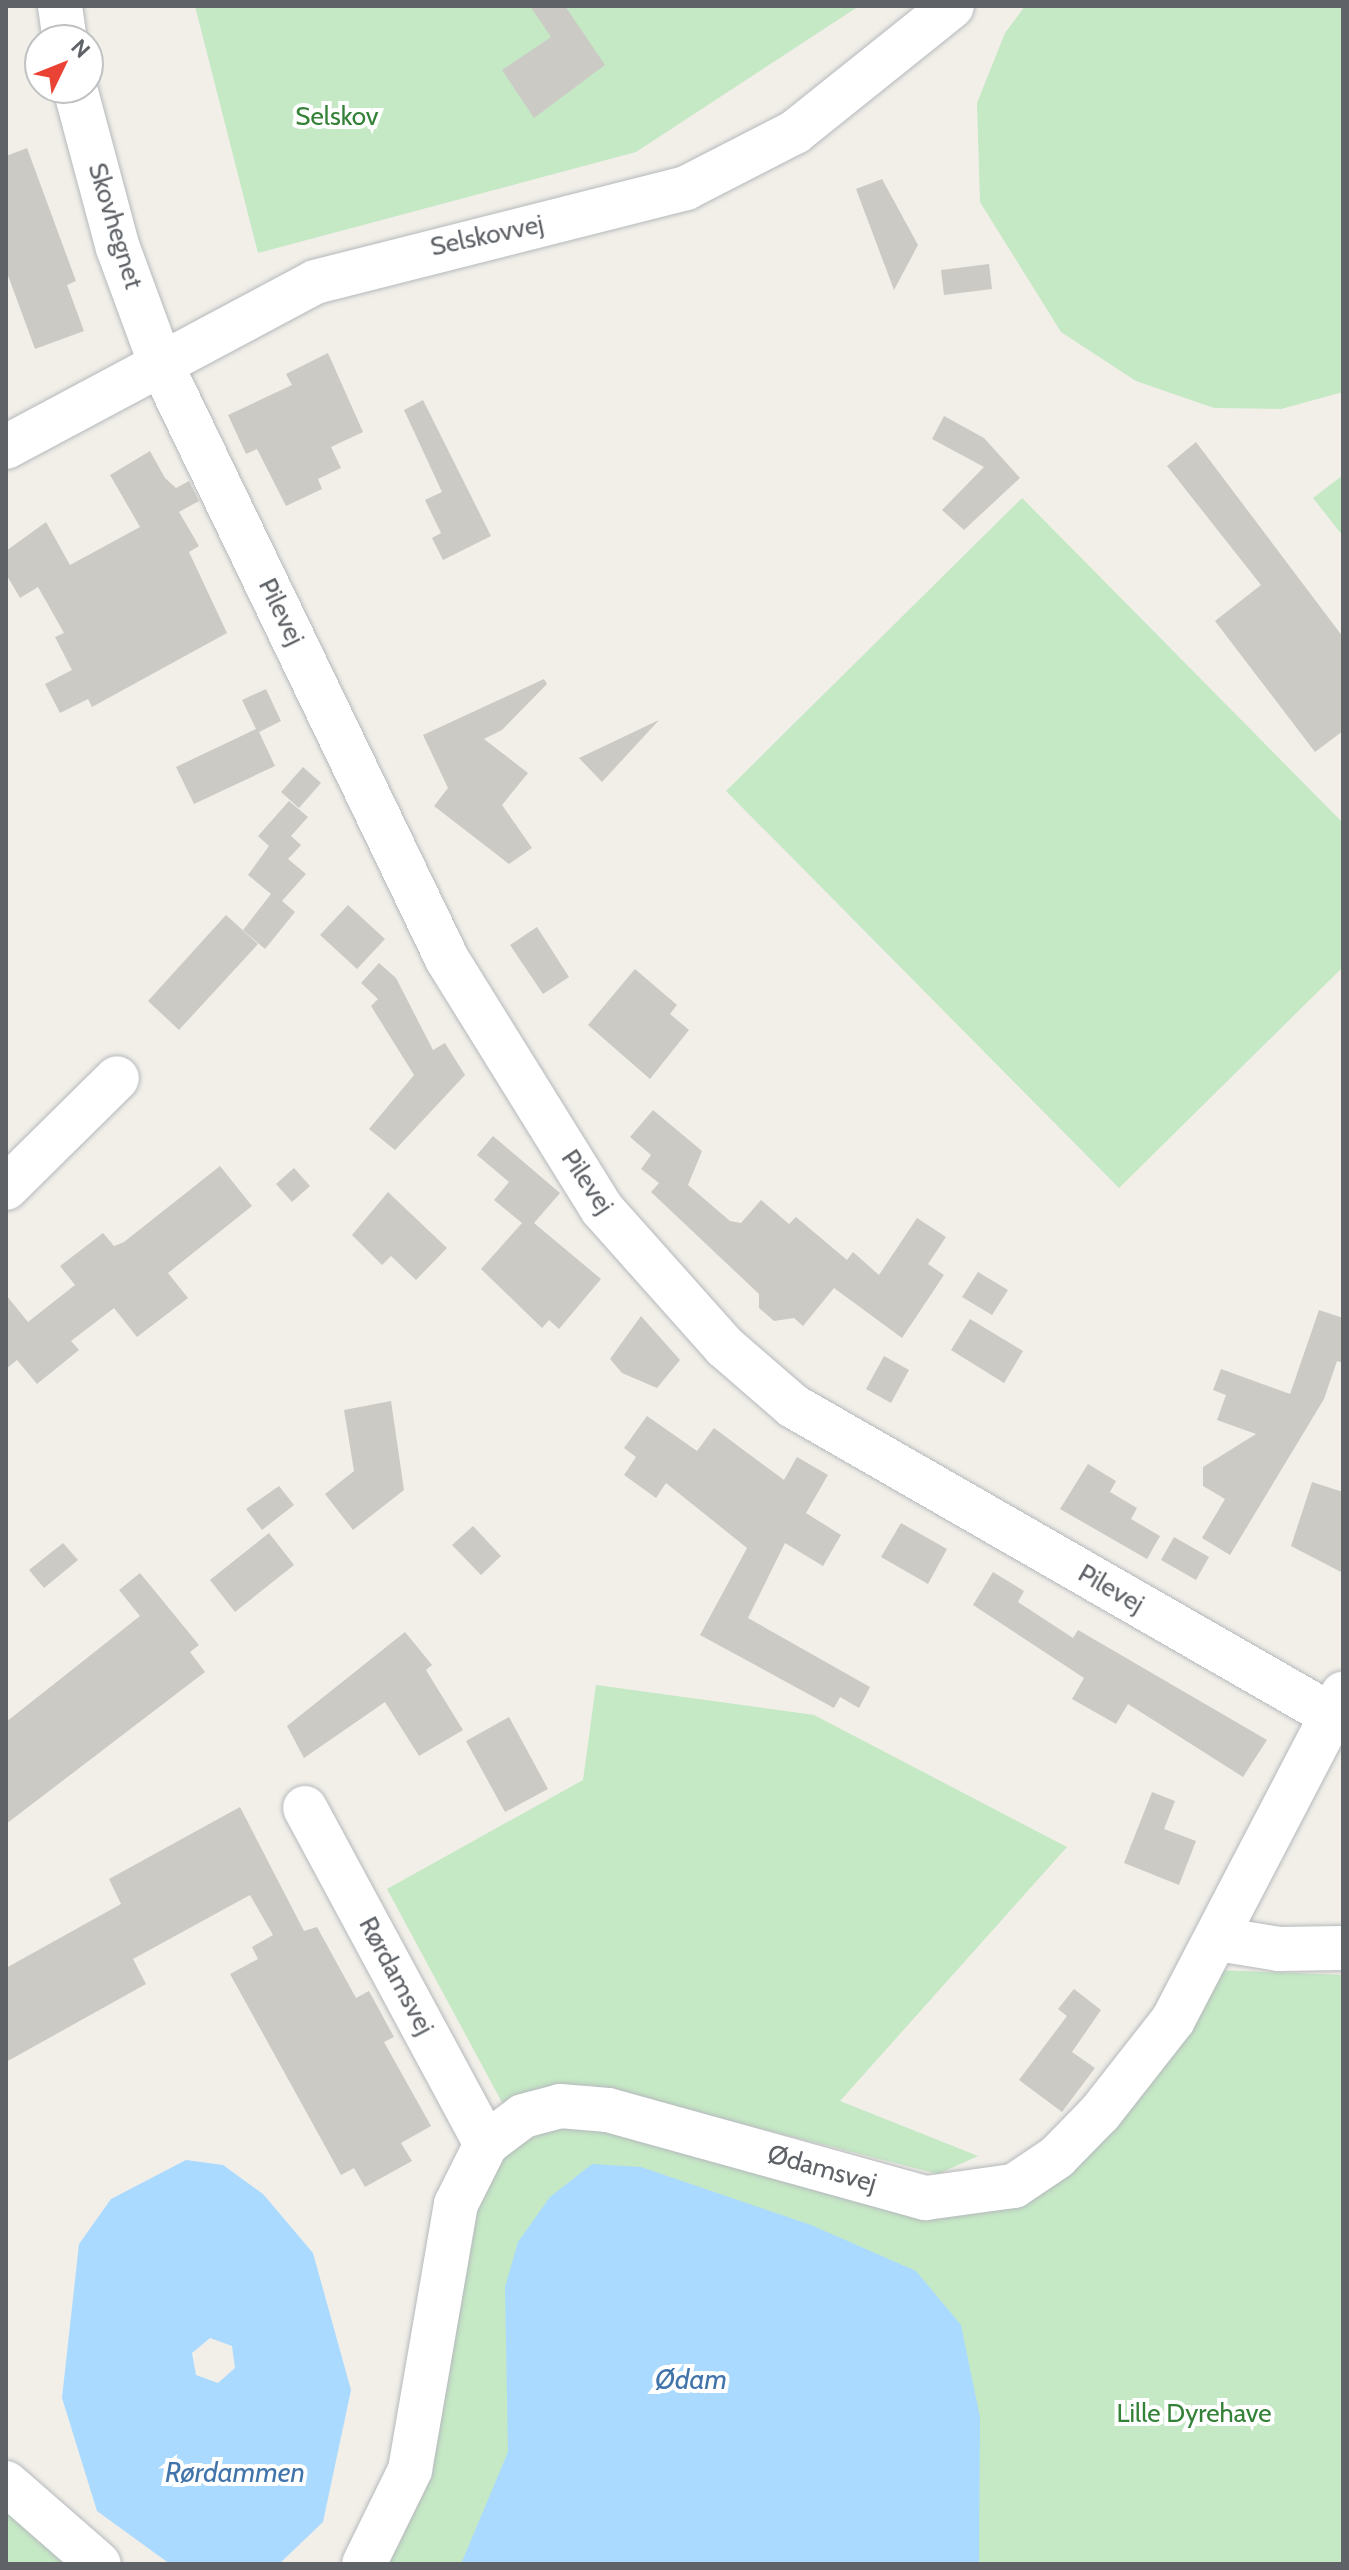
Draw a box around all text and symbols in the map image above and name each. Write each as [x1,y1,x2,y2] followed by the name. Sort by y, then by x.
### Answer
[24,24,104,104] north arrow
[65,34,96,64] text: N
[295,101,379,133] park label: Selskov
[81,159,149,293] street label: Skovhegnet
[428,209,546,263] street label: Selskovvej
[251,573,311,651] street label: Pilevej
[554,1144,620,1220] street label: Pilevej
[1073,1558,1149,1620] street label: Pilevej
[352,1912,440,2040] street label: Rørdamsvej
[764,2139,880,2199] street label: Ødamsvej
[655,2362,727,2396] water label: Ødam
[1116,2398,1272,2430] park label: Lille Dyrehave
[165,2455,305,2489] water label: Rørdammen

